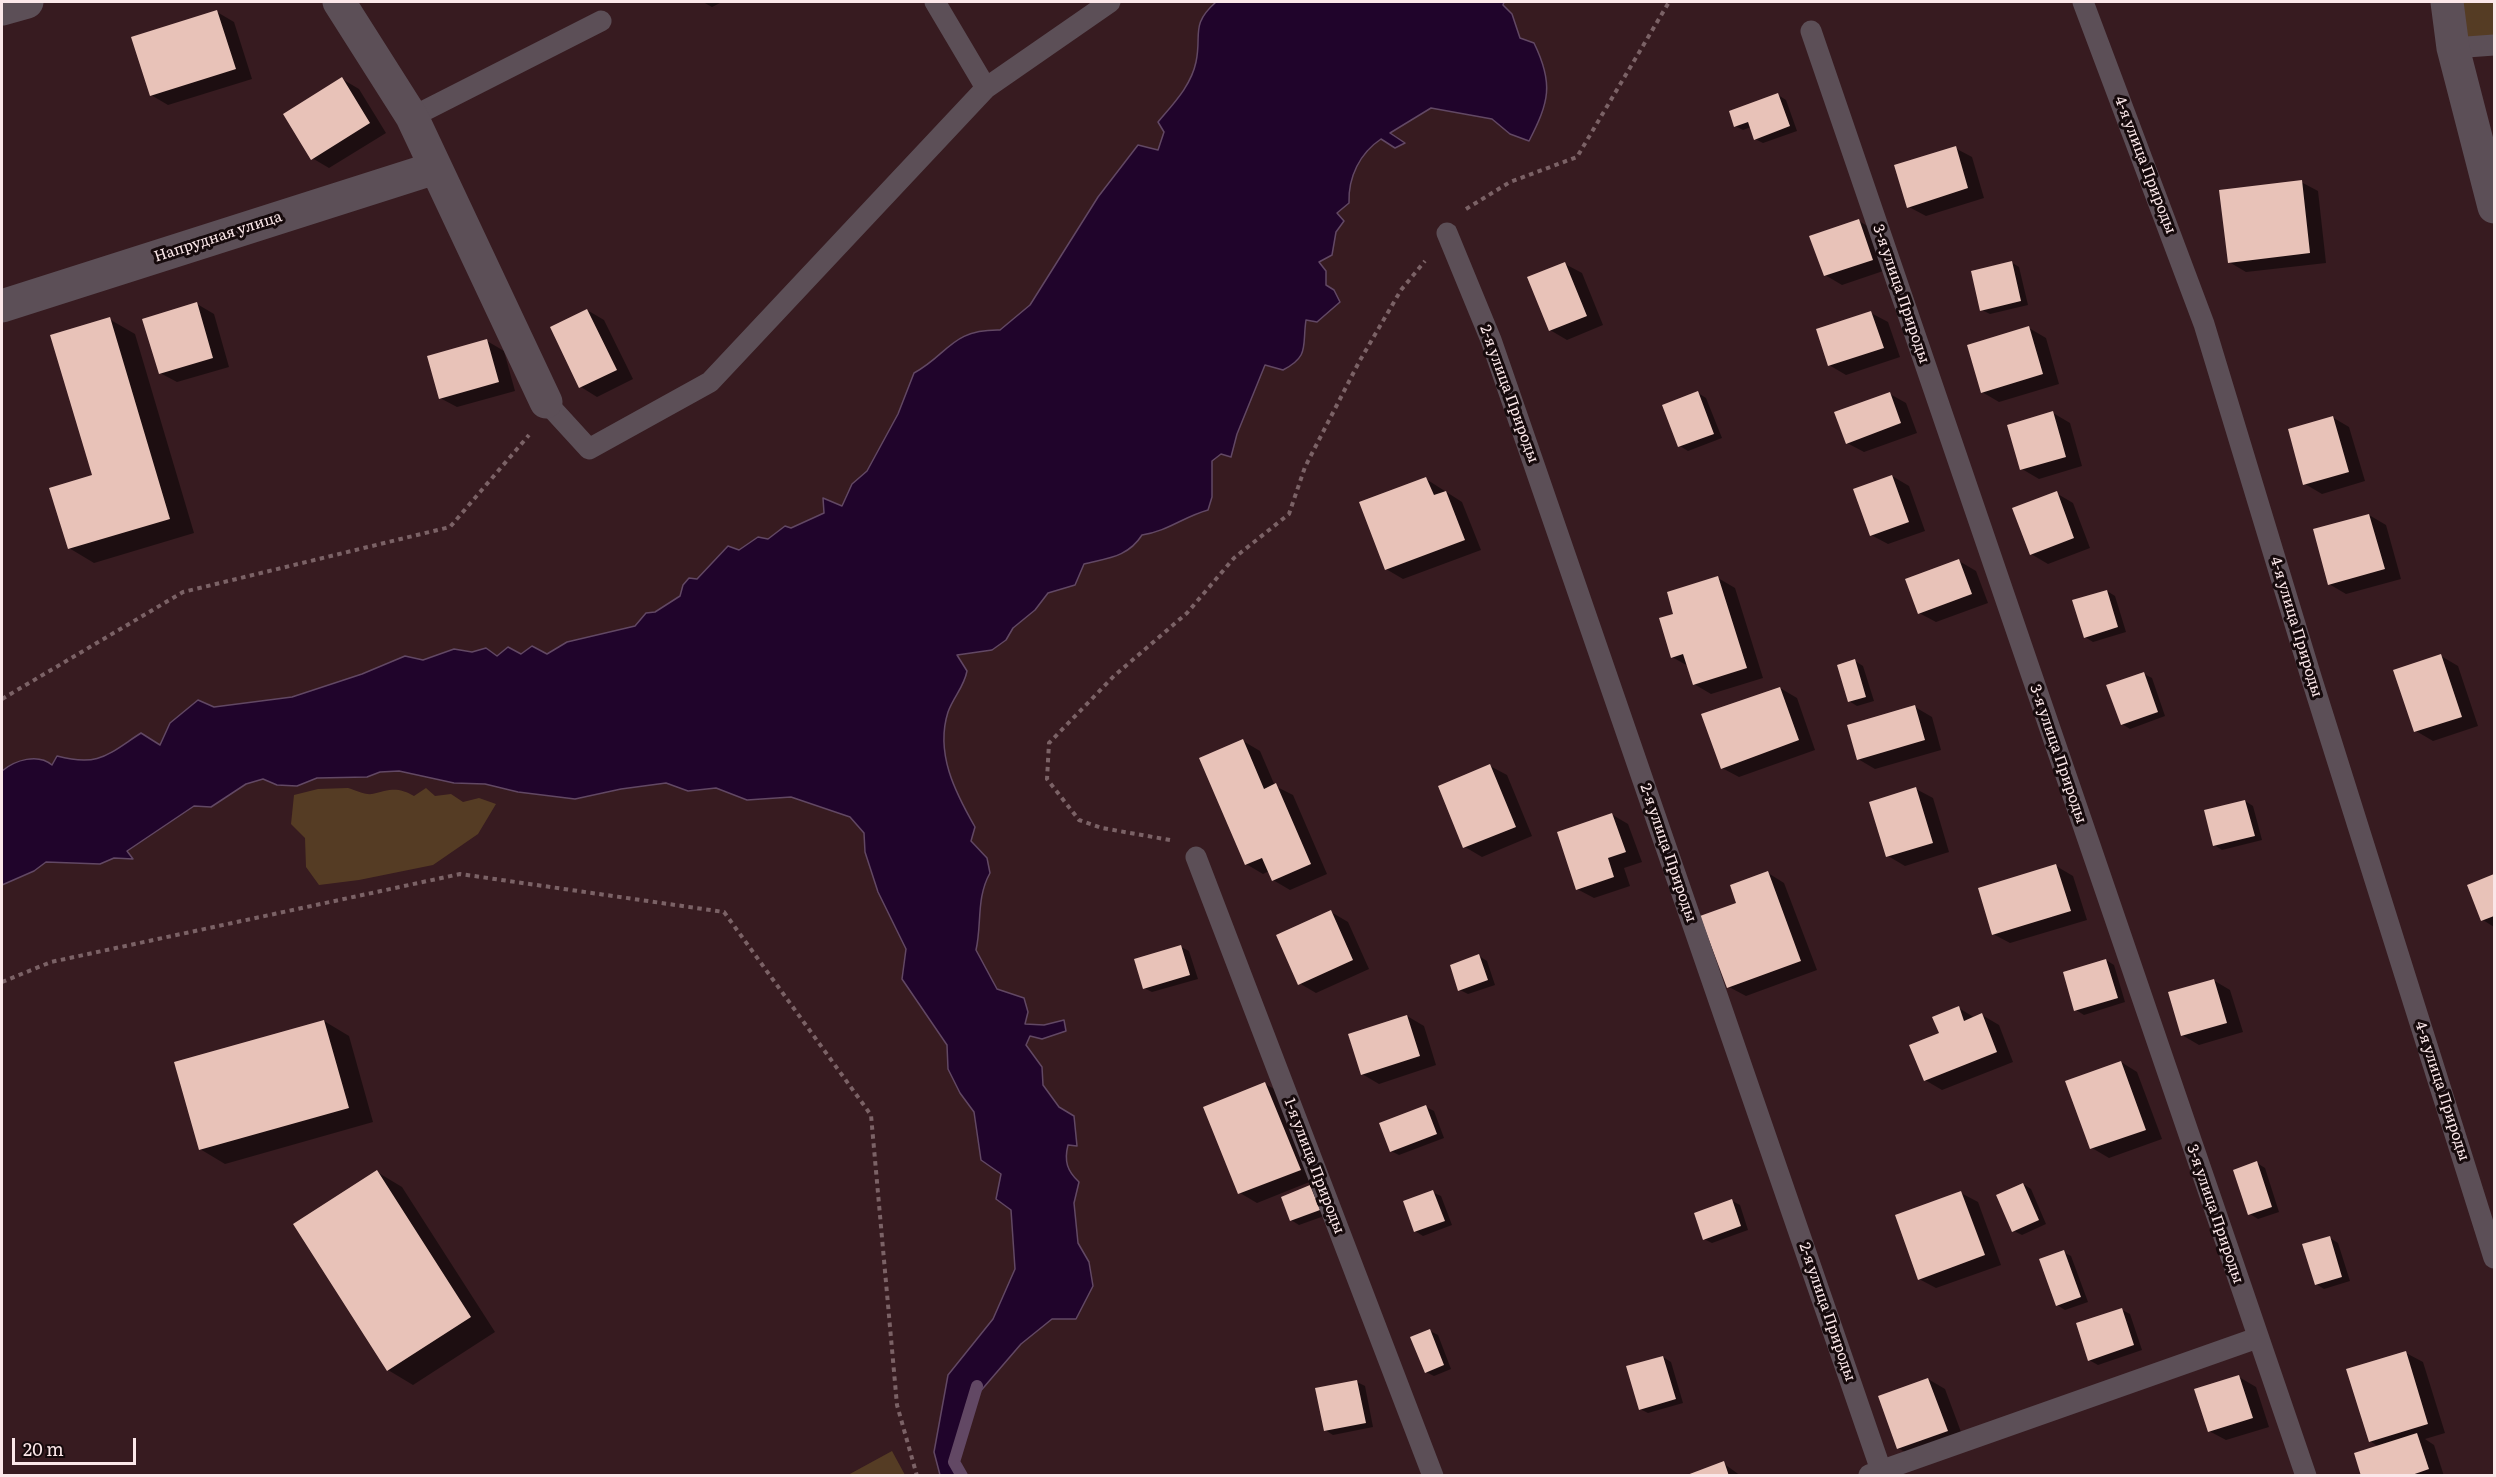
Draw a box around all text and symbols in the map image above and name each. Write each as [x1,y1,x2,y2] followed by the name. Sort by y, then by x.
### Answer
[2110,94,2180,236] street label: 4-я улица Природы
[152,208,284,266] street label: Напрудная улица
[1869,222,1933,366] street label: 3-я улица Природы
[1476,323,1542,465] street label: 2-я улица Природы
[2266,555,2326,699] street label: 4-я улица Природы
[2026,682,2090,826] street label: 3-я улица Природы
[1636,781,1700,925] street label: 2-я улица Природы
[2411,1019,2473,1163] street label: 4-я улица Природы
[1280,1096,1348,1236] street label: 1-я улица Природы
[2183,1142,2247,1286] street label: 3-я улица Природы
[1795,1240,1859,1384] street label: 2-я улица Природы
[15,1426,140,1464] scale bar
[23,1435,64,1462] text: 20 m

